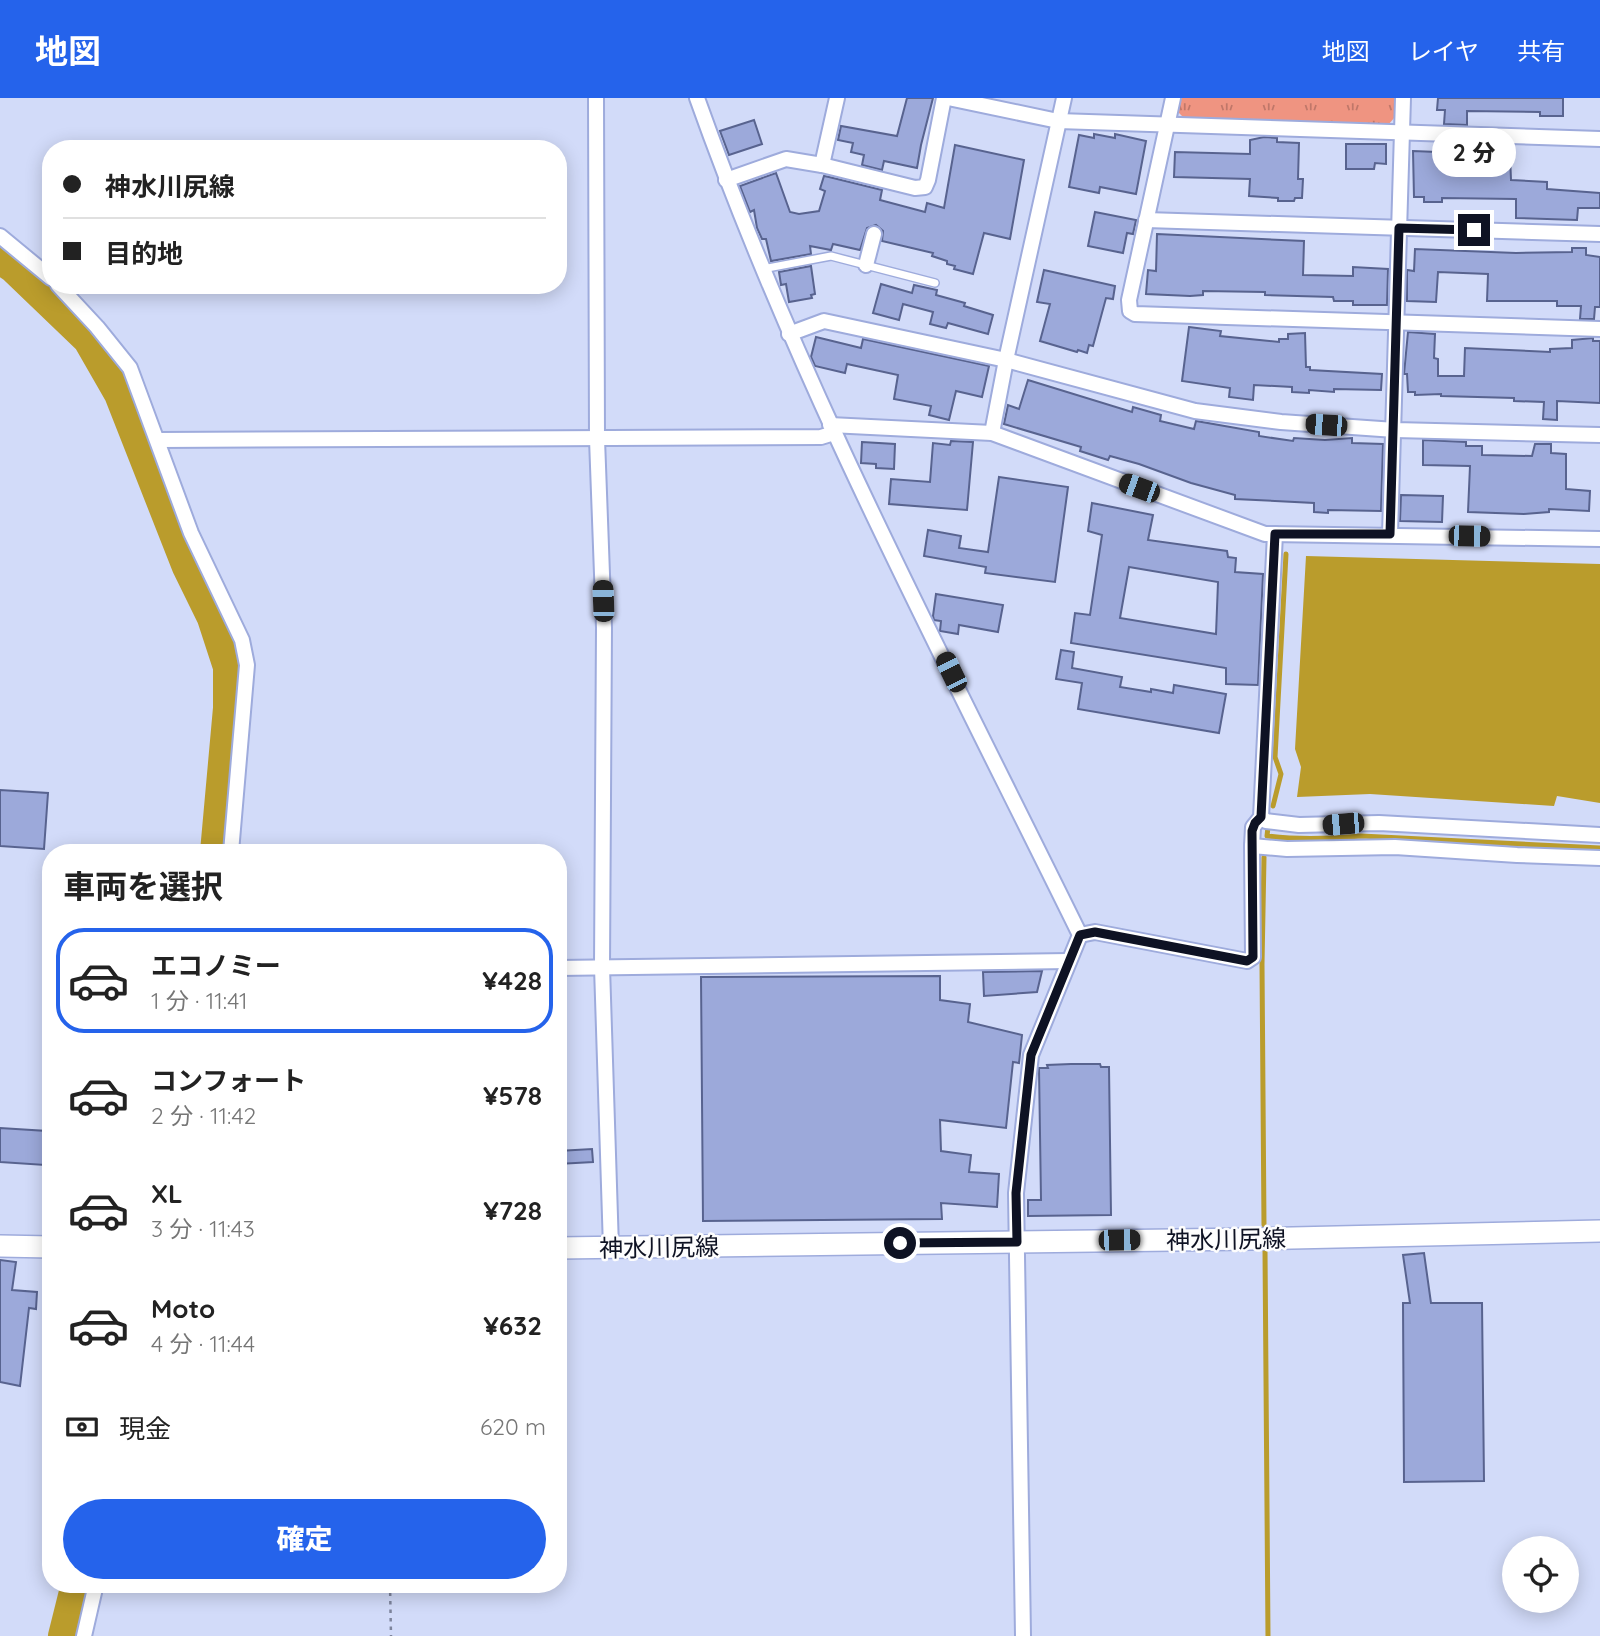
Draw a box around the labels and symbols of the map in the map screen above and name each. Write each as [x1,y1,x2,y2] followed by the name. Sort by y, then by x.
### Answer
[1432,129,1516,178] callout: 2 分
[1458,214,1490,246] route end
[1305,413,1348,437] car
[1116,471,1163,505] car
[1448,525,1491,547] car
[592,580,615,622] car
[933,649,970,695] car
[1322,812,1365,836] car
[1166,1223,1286,1255] street label: 神水川尻線
[884,1227,916,1259] route start
[1098,1229,1141,1251] car
[599,1231,719,1263] street label: 神水川尻線

